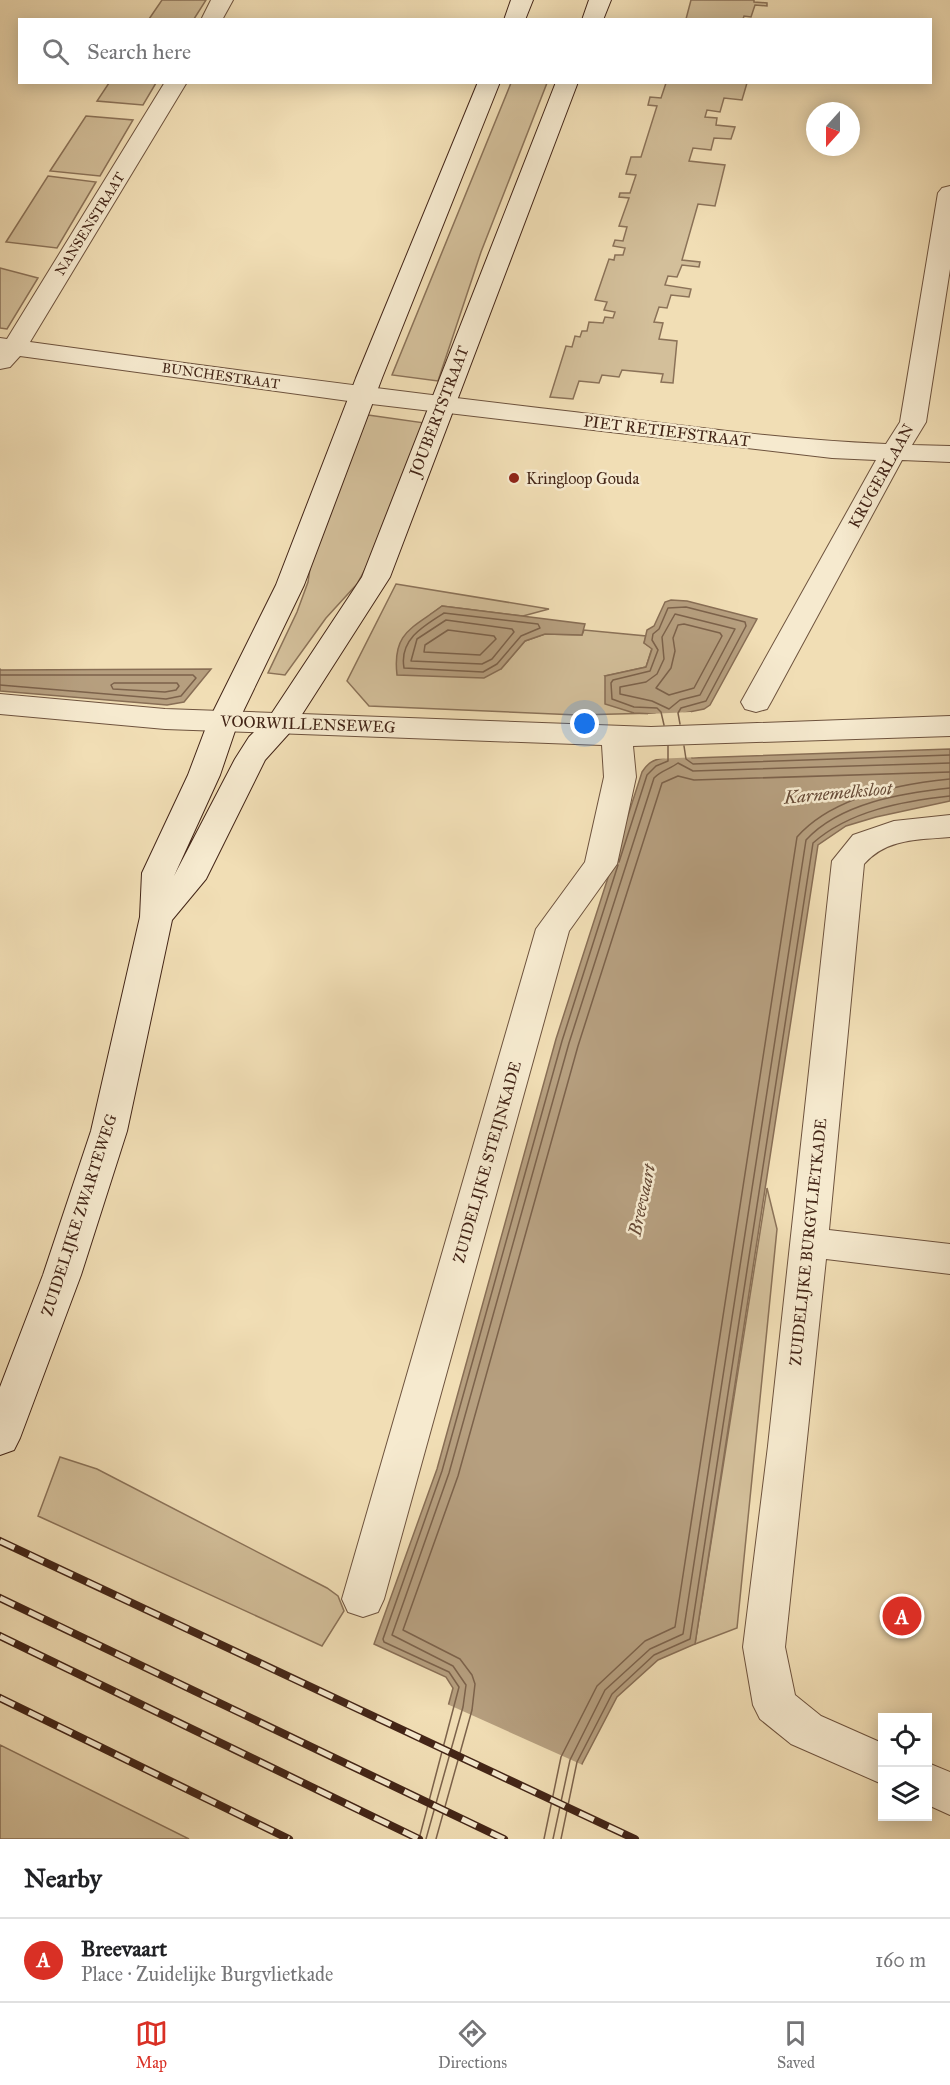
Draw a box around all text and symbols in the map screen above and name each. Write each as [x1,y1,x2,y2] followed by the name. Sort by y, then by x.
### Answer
[18,18,932,84] search box
[39,35,72,68] icon: search
[87,38,191,65] text: Search here
[806,102,860,156] north arrow
[51,169,129,279] street label: NANSENSTRAAT
[405,343,474,481] street label: JOUBERTSTRAAT
[161,359,282,393] street label: BUNCHESTRAAT
[583,411,752,451] street label: PIET RETIEFSTRAAT
[844,420,918,531] street label: KRUGERLAAN
[526,469,639,489] place label: Kringloop Gouda
[507,471,521,485] marker: Kringloop Gouda
[570,709,599,738] your location
[219,711,396,737] street label: VOORWILLENSEWEG
[782,777,894,809] water label: Karnemelksloot
[449,1059,526,1265] street label: ZUIDELIJKE STEIJNKADE
[37,1111,122,1319] street label: ZUIDELIJKE ZWARTEWEG
[786,1117,831,1367] street label: ZUIDELIJKE BURGVLIETKADE
[623,1161,661,1239] water label: Breevaart
[882,1594,922,1638] pin: A
[878,1713,932,1821] map controls
[878,1713,932,1767] button: locate
[878,1767,932,1821] button: layers
[24,1862,102,1894] text: Nearby
[81,1935,167,1962] text: Breevaart
[37,1948,50,1972] text: A
[875,1948,926,1972] text: 160 m
[81,1962,333,1986] text: Place · Zuidelijke Burgvlietkade
[135,2017,168,2072] tab: Map
[438,2017,507,2072] tab: Directions
[777,2017,815,2072] tab: Saved

